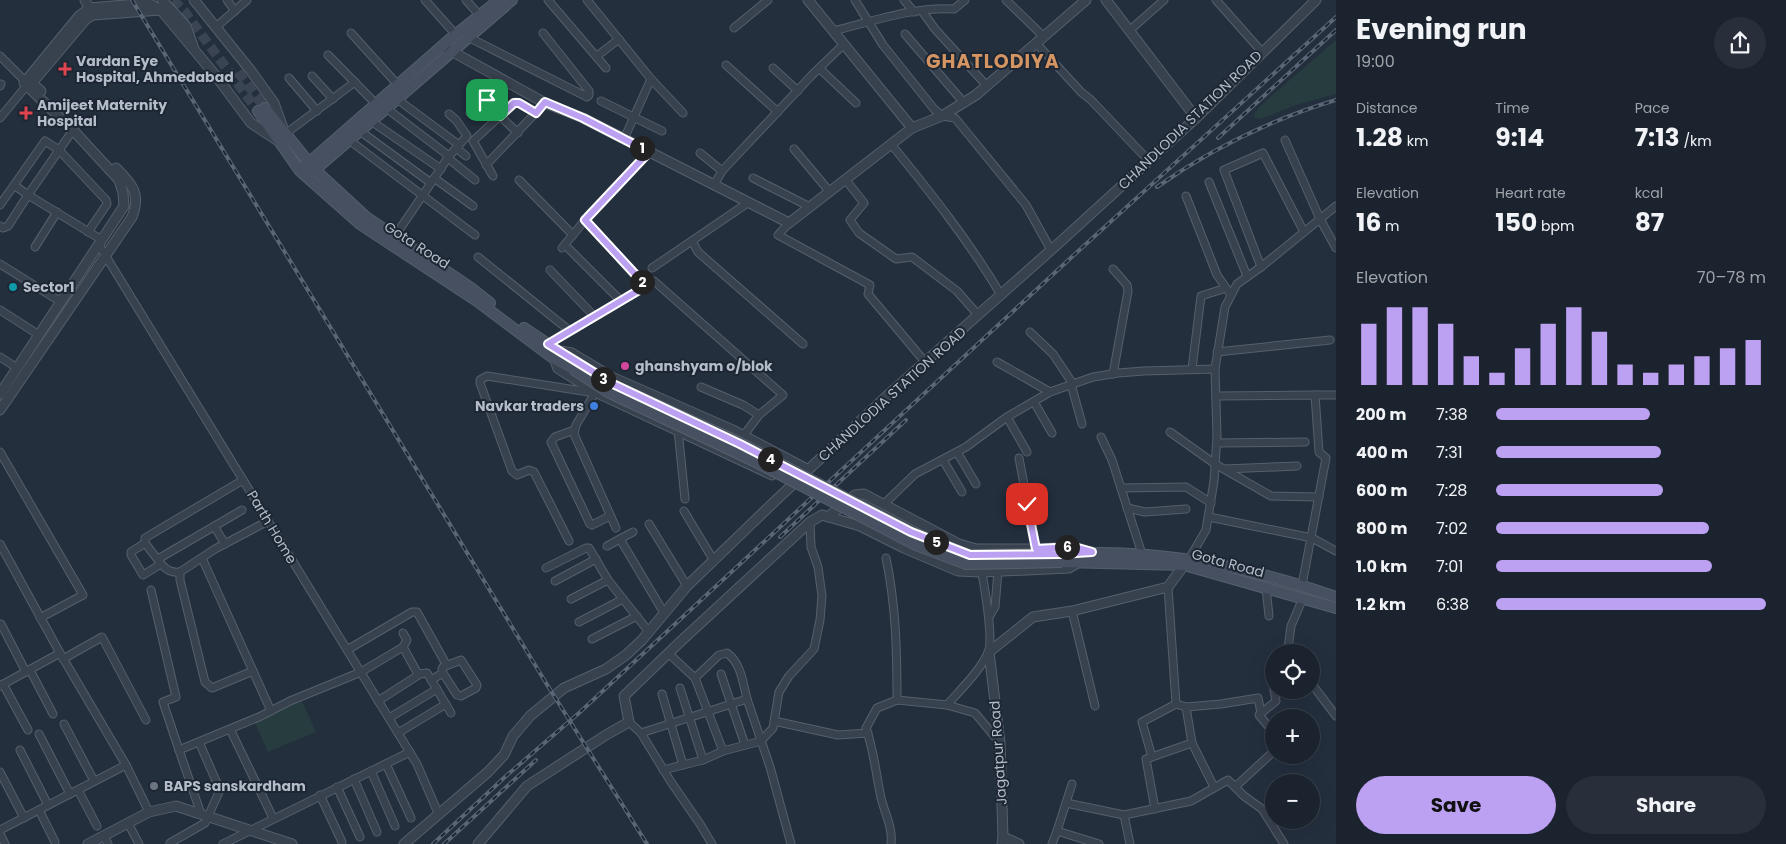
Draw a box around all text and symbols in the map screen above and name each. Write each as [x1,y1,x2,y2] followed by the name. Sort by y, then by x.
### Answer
[1356,10,1527,49] text: Evening run
[1714,17,1766,69] button: share
[1114,46,1266,194] street label: CHANDLODIA STATION ROAD
[926,48,1060,75] district label: GHATLODIYA
[1356,50,1395,73] text: 19:00
[76,51,234,87] place label: Vardan Eye Hospital, Ahmedabad
[58,62,72,76] marker: Vardan Eye Hospital, Ahmedabad
[466,79,508,121] pin
[473,86,501,114] icon: arrive
[37,95,167,131] place label: Amijeet Maternity Hospital
[1356,98,1417,118] text: Distance
[1495,98,1529,118] text: Time
[1635,98,1669,118] text: Pace
[19,106,33,120] marker: Amijeet Maternity Hospital
[1356,120,1403,155] text: 1.28
[1495,120,1544,155] text: 9:14
[1635,120,1680,155] text: 7:13
[1403,131,1428,151] text: km
[1680,131,1712,151] text: /km
[630,136,654,160] pin: 1
[640,138,645,158] text: 1
[1356,183,1419,203] text: Elevation
[1495,183,1566,203] text: Heart rate
[1635,183,1663,203] text: kcal
[1356,205,1381,240] text: 16
[1495,205,1537,240] text: 150
[1635,205,1664,240] text: 87
[380,216,454,274] street label: Gota Road
[1381,216,1400,236] text: m
[1537,216,1574,236] text: bpm
[1356,266,1428,289] text: Elevation
[1697,266,1766,289] text: 70–78 m
[630,270,654,294] pin: 2
[639,272,647,292] text: 2
[23,277,75,297] place label: Sector1
[7,281,19,293] marker: Sector1
[814,322,970,466] street label: CHANDLODIA STATION ROAD
[635,356,773,376] place label: ghanshyam o/blok
[619,360,631,372] marker: ghanshyam o/blok
[590,366,616,392] pin: 3
[599,369,608,389] text: 3
[475,396,584,416] place label: Navkar traders
[588,400,600,412] marker: Navkar traders
[1356,403,1406,426] text: 200 m
[1436,403,1468,426] text: 7:38
[1356,441,1408,464] text: 400 m
[1436,441,1463,464] text: 7:31
[758,446,782,472] pin: 4
[766,449,775,469] text: 4
[1356,479,1407,502] text: 600 m
[1436,479,1467,502] text: 7:28
[1006,483,1048,525] pin
[242,487,302,568] street label: Parth Home
[1013,490,1041,518] icon: check
[1356,517,1408,540] text: 800 m
[1436,517,1467,540] text: 7:02
[924,530,948,554] pin: 5
[932,532,941,552] text: 5
[1054,534,1080,560] pin: 6
[1063,537,1072,557] text: 6
[1189,544,1267,582] street label: Gota Road
[1356,555,1407,578] text: 1.0 km
[1436,555,1463,578] text: 7:01
[1356,593,1406,616] text: 1.2 km
[1436,593,1469,616] text: 6:38
[1265,644,1320,829] map controls
[1265,644,1320,699] button: locate
[984,700,1012,806] street label: Jagatpur Road
[1265,709,1320,764] button: +
[1265,774,1320,829] button: −
[164,776,306,796] place label: BAPS sanskardham
[1356,776,1556,834] button: Save
[1566,776,1766,834] button: Share
[148,780,160,792] marker: BAPS sanskardham

